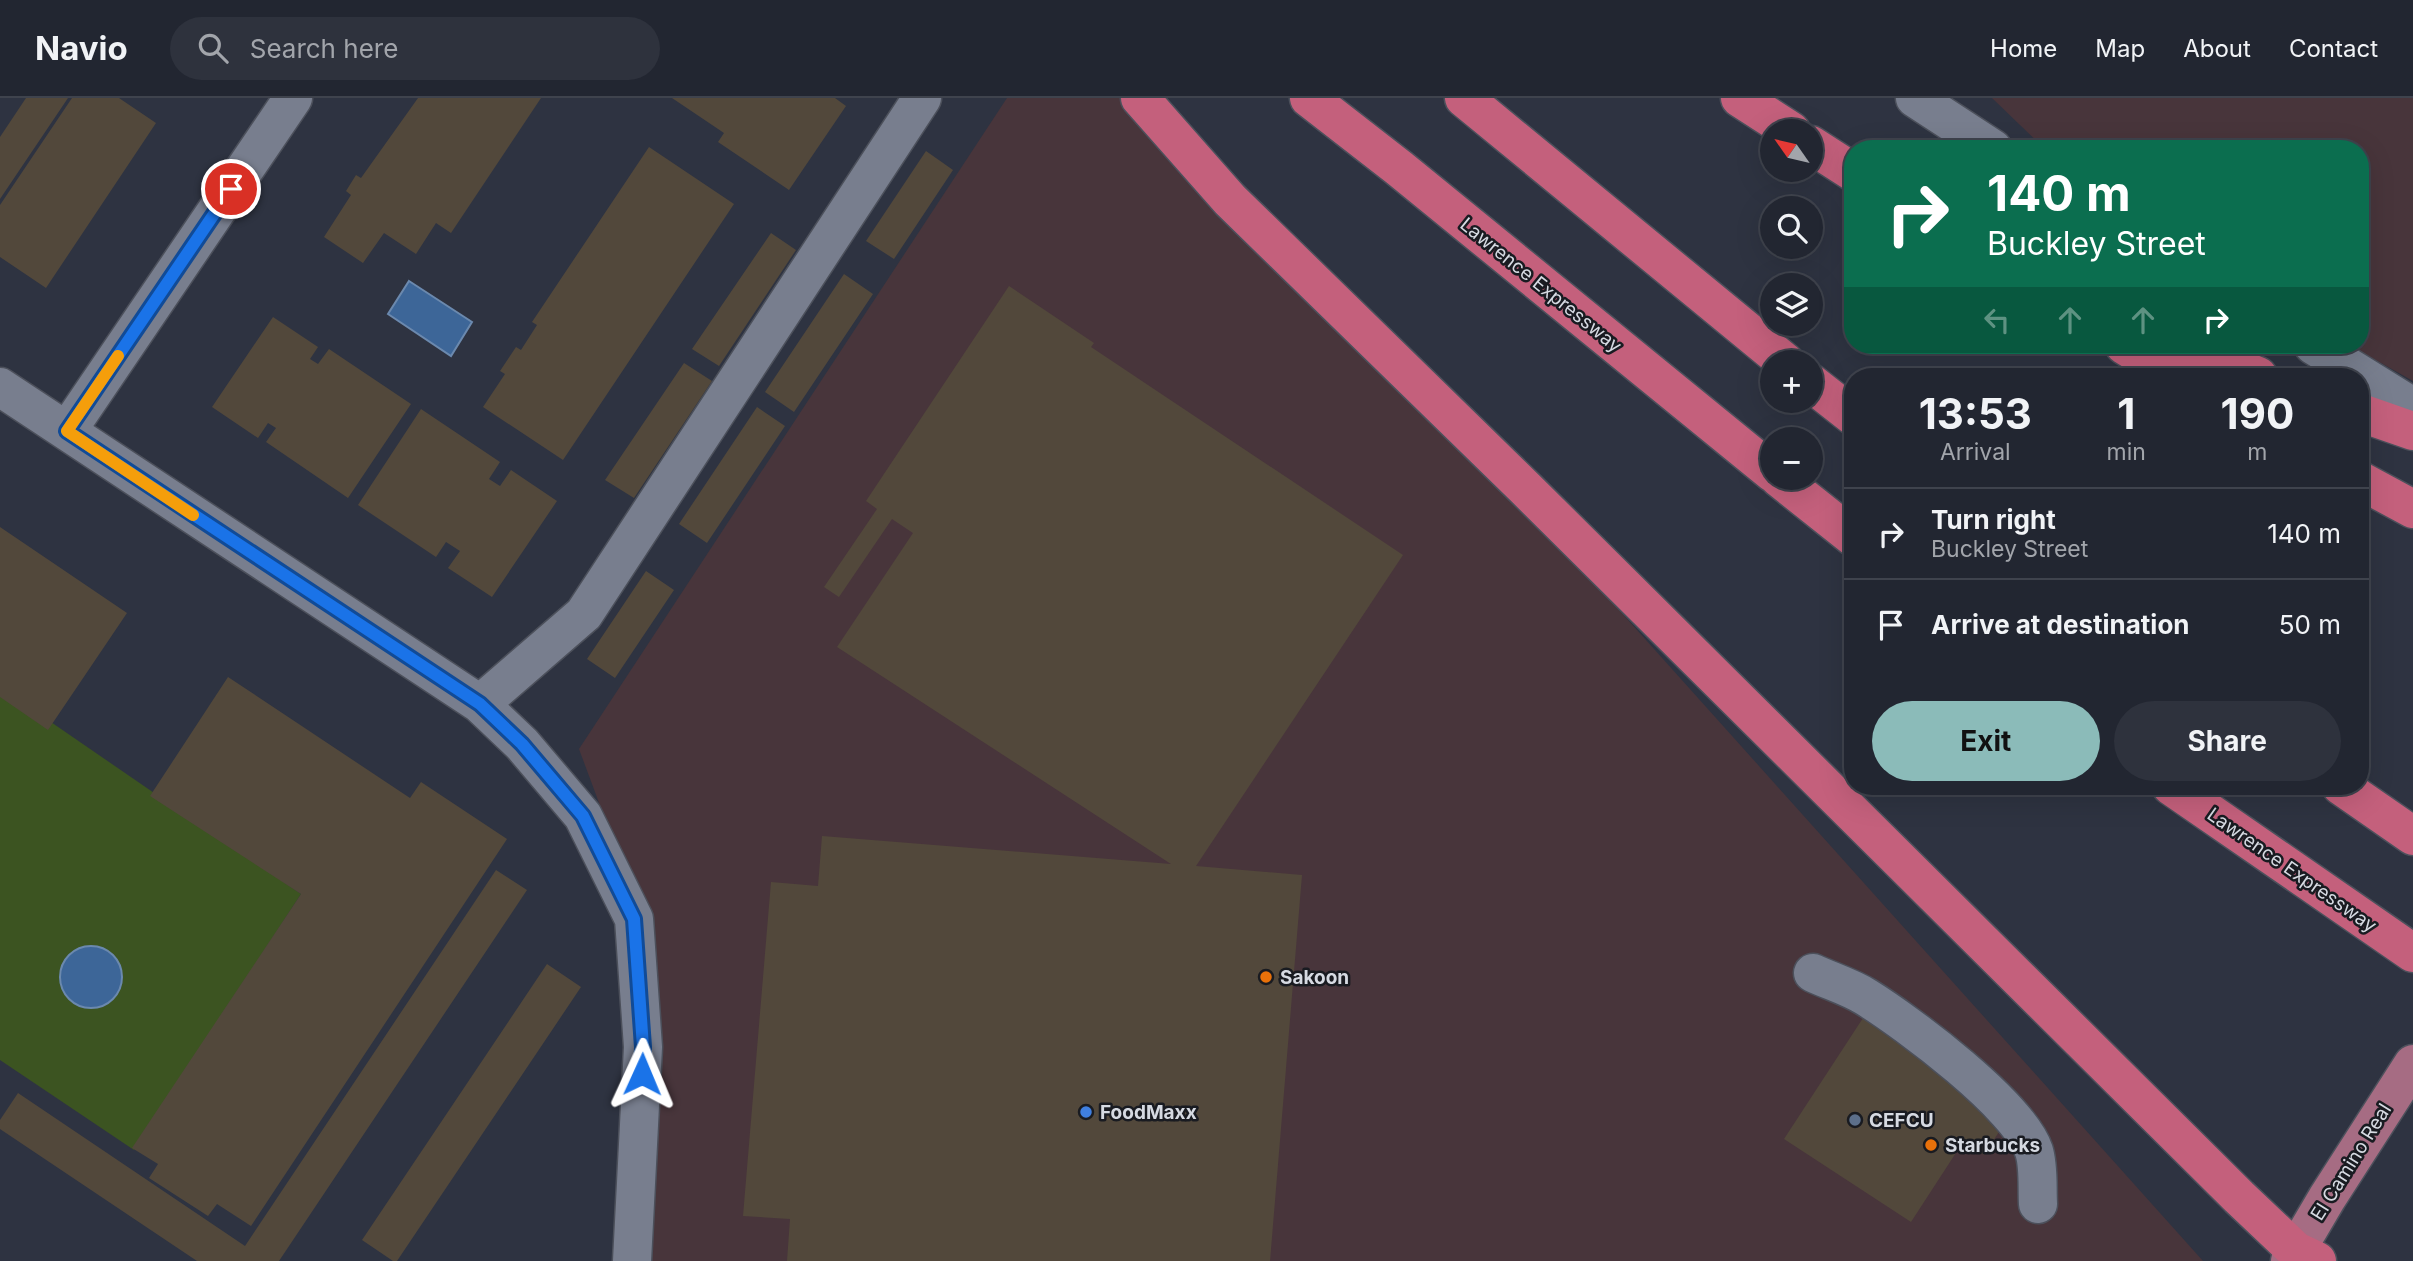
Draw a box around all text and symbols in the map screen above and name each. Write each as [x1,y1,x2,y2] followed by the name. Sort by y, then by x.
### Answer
[170,17,660,80] search box
[35,28,128,68] text: Navio
[194,29,232,67] icon: search
[250,33,398,64] text: Search here
[1990,34,2057,63] text: Home
[2095,34,2145,63] text: Map
[2183,34,2251,63] text: About
[2289,34,2378,63] text: Contact
[1760,119,1824,182] north arrow
[1760,119,1823,490] map controls
[201,159,261,219] pin
[1987,164,2131,223] text: 140 m
[1872,168,1963,259] icon: right
[212,170,250,208] icon: arrive
[1760,196,1823,259] button: search
[1456,213,1627,358] street label: Lawrence Expressway
[1987,224,2206,263] text: Buckley Street
[1760,273,1823,336] button: layers
[1978,301,2016,339] icon: left
[2051,301,2089,339] icon: ahead
[2124,301,2162,339] icon: ahead
[2197,301,2235,339] icon: right
[1760,350,1823,413] button: +
[1919,388,2032,439] text: 13:53
[2117,388,2135,439] text: 1
[2221,388,2294,439] text: 190
[1760,427,1823,490] button: −
[1940,438,2011,466] text: Arrival
[2107,438,2146,466] text: min
[2247,438,2268,466] text: m
[1931,504,2056,535] text: Turn right
[1872,515,1910,553] icon: right
[2267,518,2341,549] text: 140 m
[1931,535,2088,563] text: Buckley Street
[1872,606,1910,644] icon: arrive
[1931,609,2190,640] text: Arrive at destination
[2279,609,2341,640] text: 50 m
[1872,701,2100,781] button: Exit
[2114,701,2341,781] button: Share
[2203,803,2381,937] street label: Lawrence Expressway
[1280,966,1349,989] place label: Sakoon
[1258,969,1274,985] marker: Sakoon
[605,1037,679,1111] position arrow
[2306,1099,2396,1225] street label: El Camino Real
[1100,1101,1197,1124] place label: FoodMaxx
[1078,1104,1094,1120] marker: FoodMaxx
[1869,1109,1934,1132] place label: CEFCU
[1847,1112,1863,1128] marker: CEFCU
[1945,1134,2040,1157] place label: Starbucks
[1923,1137,1939,1153] marker: Starbucks

